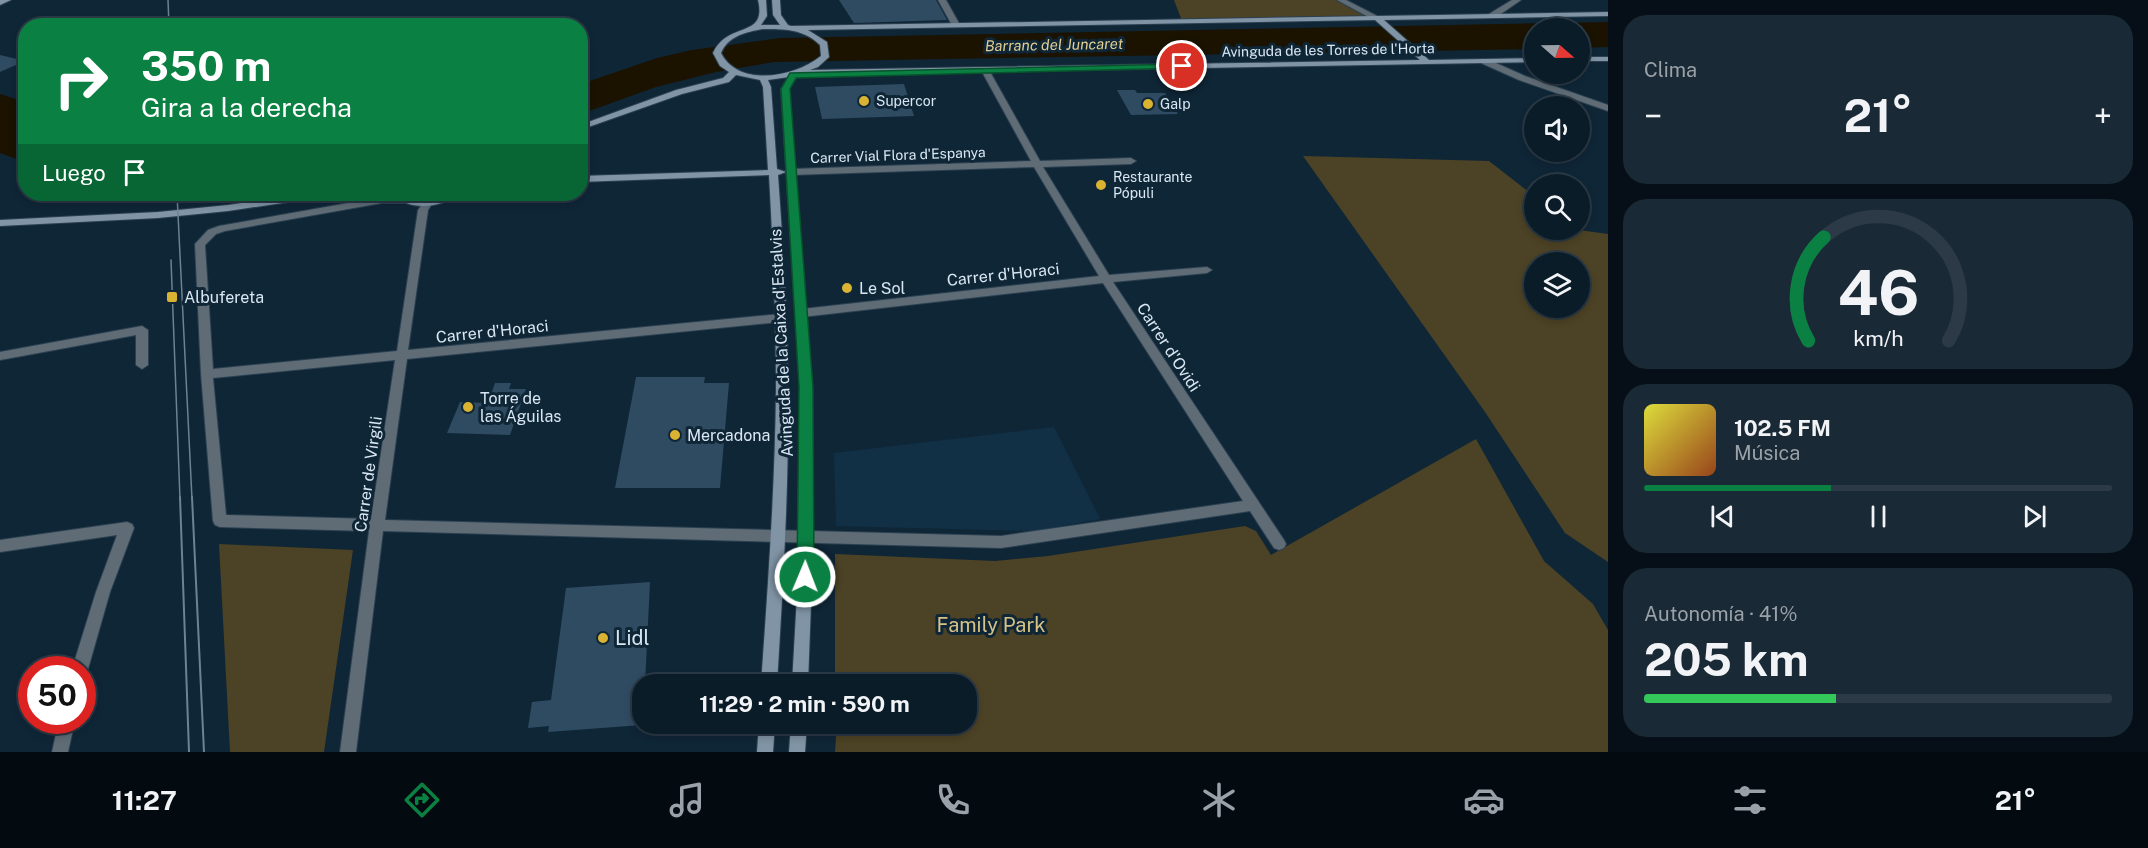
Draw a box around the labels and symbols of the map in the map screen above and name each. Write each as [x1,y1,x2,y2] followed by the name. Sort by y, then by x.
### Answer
[1524,18,1590,84] north arrow
[985,35,1124,54] water label: Barranc del Juncaret
[1156,40,1207,91] pin
[1221,40,1435,60] street label: Avinguda de les Torres de l'Horta
[876,93,936,109] place label: Supercor
[857,94,871,108] marker: Supercor
[1160,96,1191,112] place label: Galp
[1141,97,1155,111] marker: Galp
[810,144,986,166] street label: Carrer Vial Flora d'Espanya
[1113,169,1192,201] place label: Restaurante Pópuli
[1094,178,1108,192] marker: Restaurante Pópuli
[766,228,797,458] street label: Avinguda de la Caixa d'Estalvis
[946,259,1060,290] street label: Carrer d'Horaci
[859,279,906,298] place label: Le Sol
[840,281,854,295] marker: Le Sol
[184,288,264,307] place label: Albufereta
[165,290,179,304] marker: Albufereta
[1133,299,1204,395] street label: Carrer d'Ovidi
[435,316,549,347] street label: Carrer d'Horaci
[480,389,561,426] place label: Torre de las Águilas
[461,400,475,414] marker: Torre de las Águilas
[351,415,386,533] street label: Carrer de Virgili
[687,426,770,445] place label: Mercadona
[668,428,682,442] marker: Mercadona
[773,545,837,609] position arrow
[937,613,1045,637] park label: Family Park
[615,626,650,650] place label: Lidl
[596,631,610,645] marker: Lidl
[18,656,96,734] speed limit sign: 50

